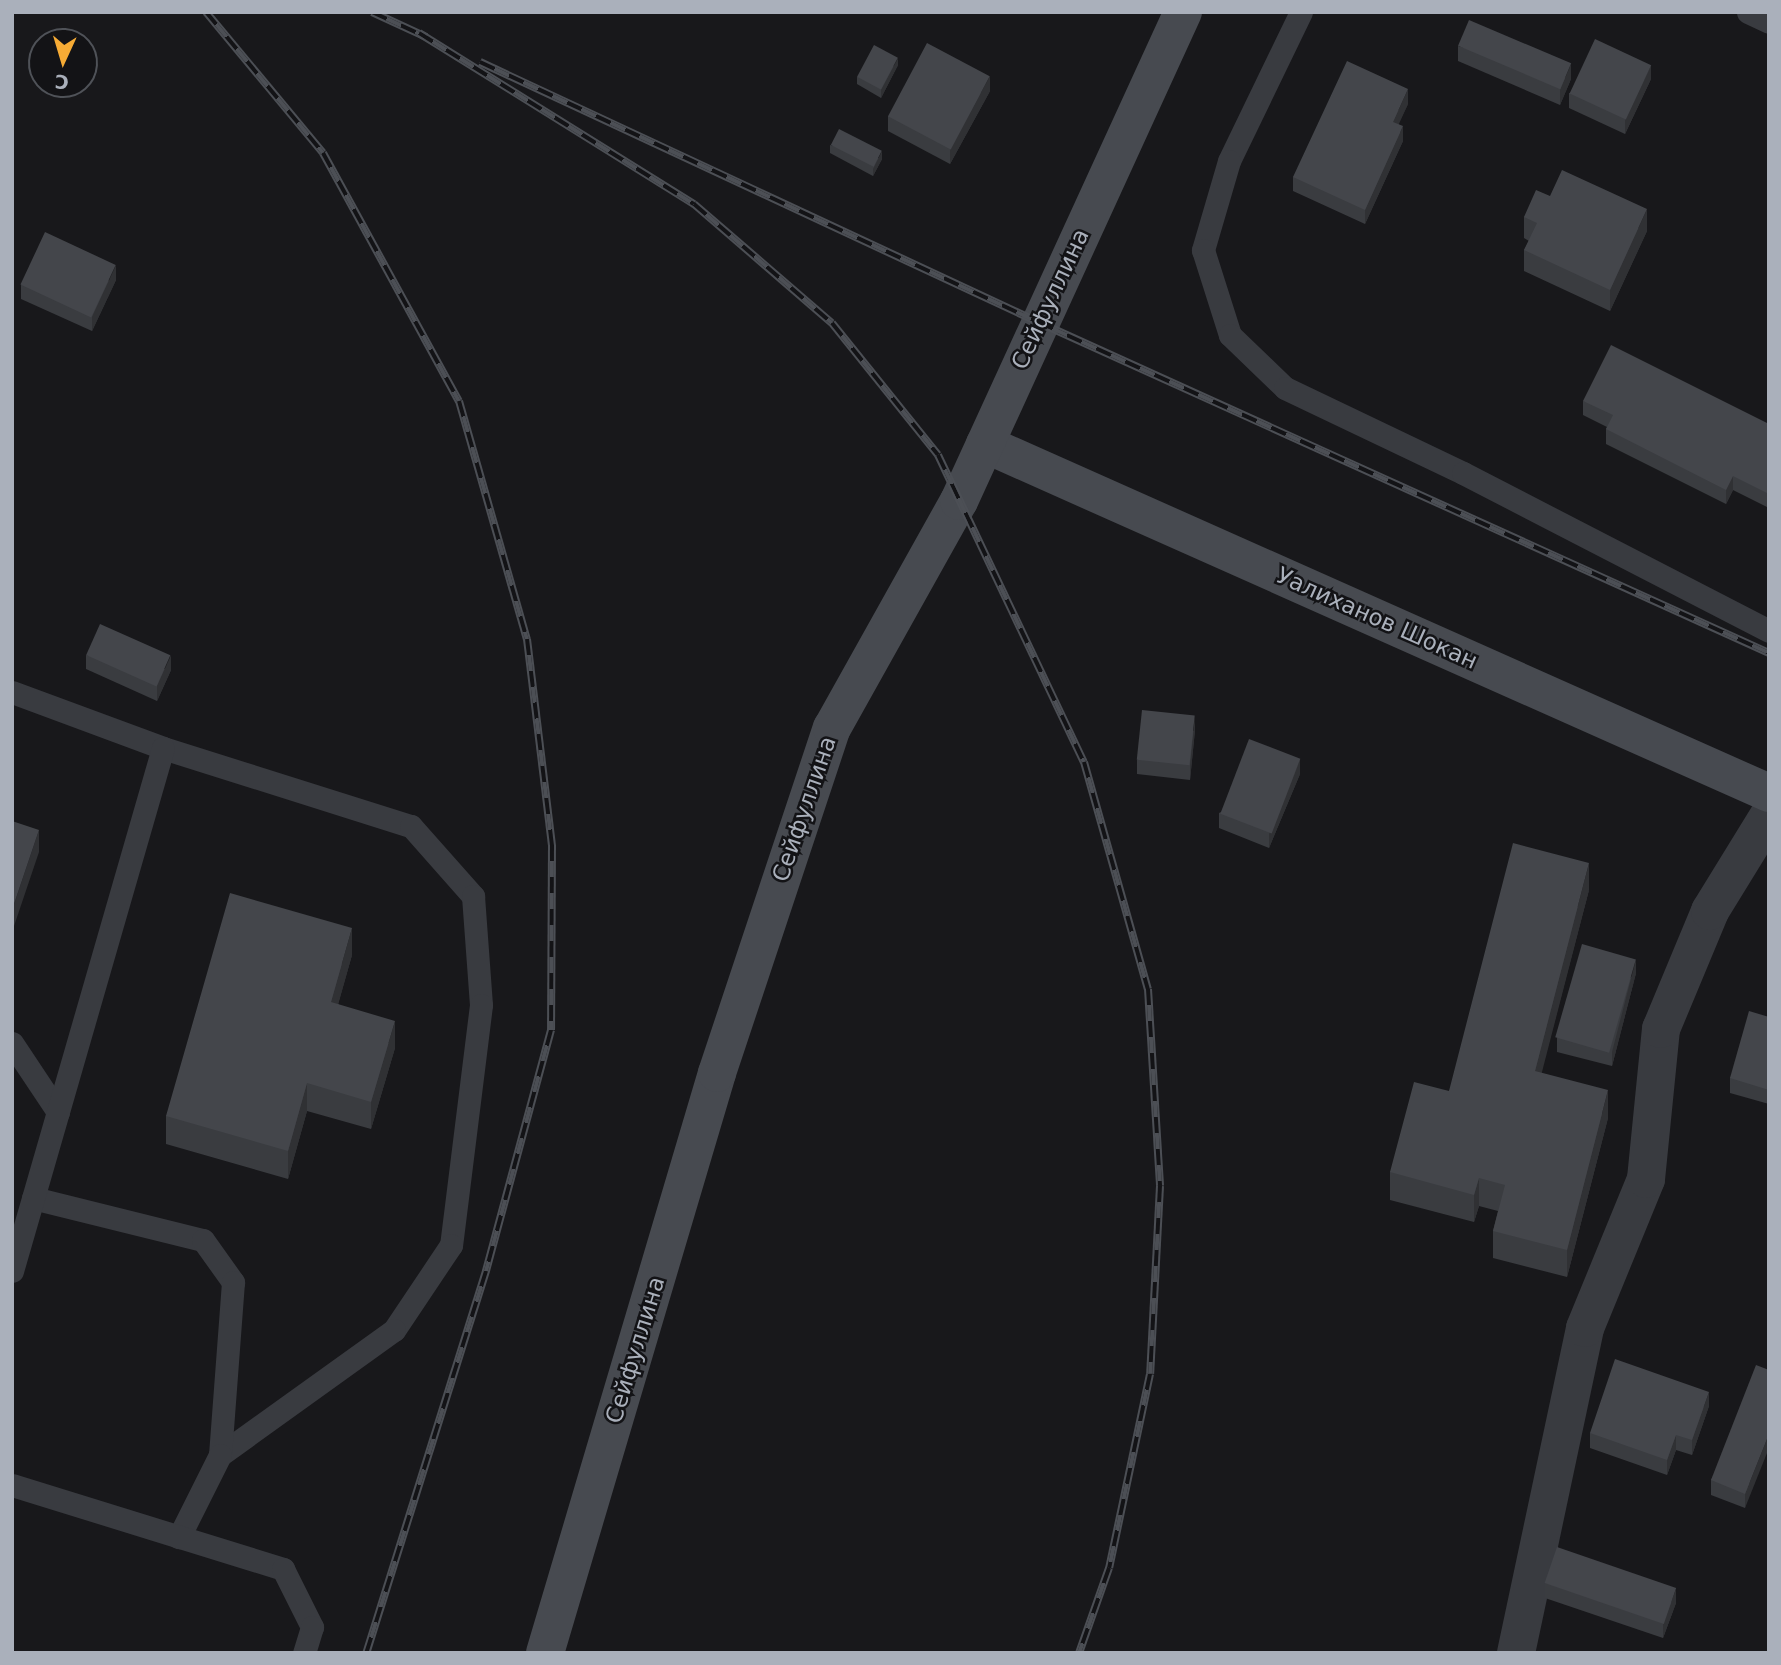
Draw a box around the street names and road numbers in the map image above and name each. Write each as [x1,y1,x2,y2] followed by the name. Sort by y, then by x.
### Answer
[1005,224,1095,374] street label: Сейфуллина
[1272,561,1482,675] street label: Уалиханов Шокан
[766,733,842,885] street label: Сейфуллина
[600,1273,670,1427] street label: Сейфуллина

